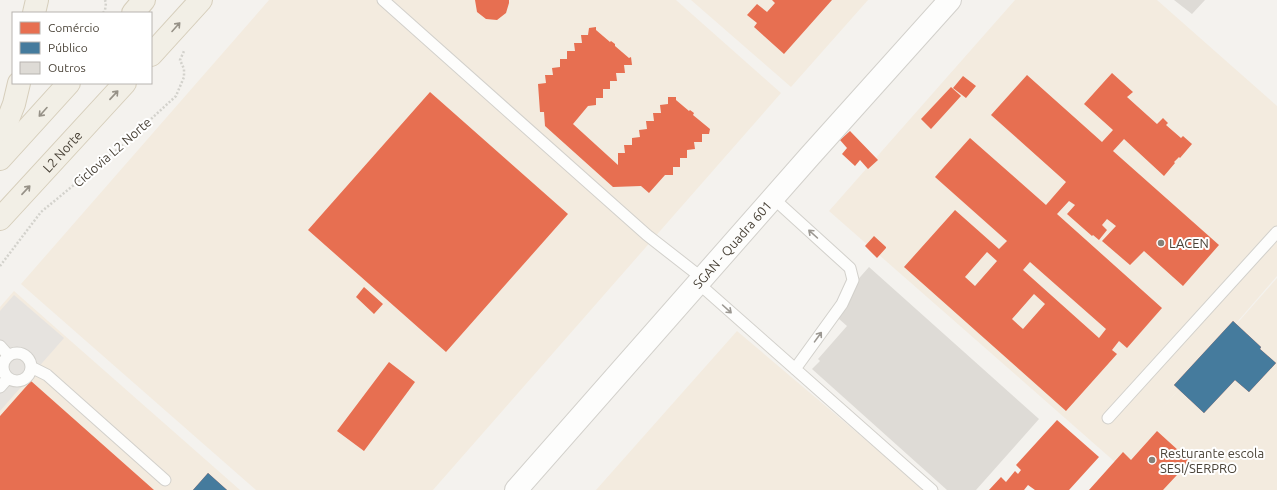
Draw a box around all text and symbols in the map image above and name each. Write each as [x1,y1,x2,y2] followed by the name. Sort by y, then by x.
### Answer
[12,12,152,84] legend
[48,21,99,34] text: Comércio
[171,23,180,33] one-way arrow
[48,41,88,54] text: Público
[48,61,86,74] text: Outros
[110,89,119,100] one-way arrow
[38,107,47,117] one-way arrow
[70,114,154,190] street label: Ciclovia L2 Norte
[40,128,85,175] street label: L2 Norte
[22,185,31,195] one-way arrow
[690,198,774,291] street label: SGAN - Quadra 601
[807,230,818,239] one-way arrow
[1169,236,1209,250] place label: LACEN
[1156,238,1166,248] marker: LACEN
[722,304,733,313] one-way arrow
[814,332,822,343] one-way arrow
[1160,446,1264,475] place label: Resturante escola SESI/SERPRO
[1147,455,1157,465] marker: Resturante escola SESI/SERPRO

